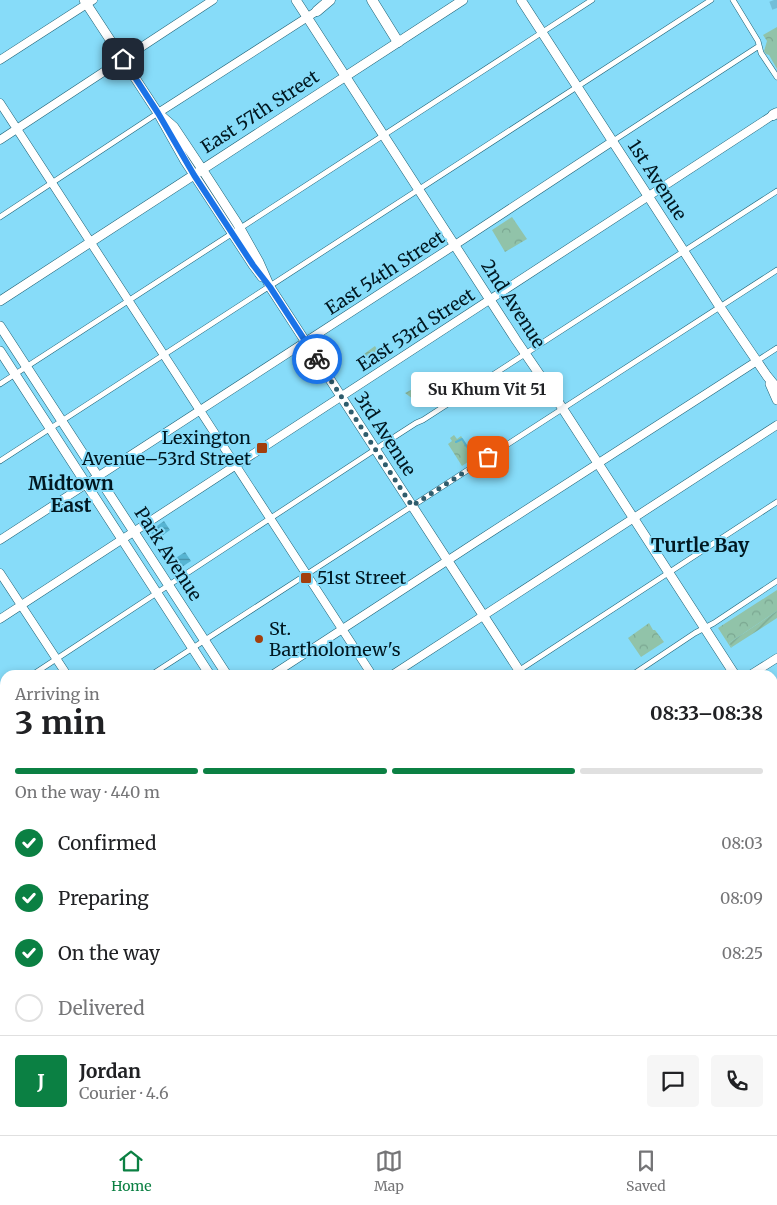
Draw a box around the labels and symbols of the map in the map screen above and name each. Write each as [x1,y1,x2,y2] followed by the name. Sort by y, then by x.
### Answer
[102,38,144,80] pin
[196,65,323,158] street label: East 57th Street
[623,135,692,224] street label: 1st Avenue
[321,226,449,320] street label: East 54th Street
[476,255,551,352] street label: 2nd Avenue
[353,283,479,376] street label: East 53rd Street
[292,334,342,384] courier
[412,372,564,407] callout: Su Khum Vit 51
[350,387,421,480] street label: 3rd Avenue
[81,426,251,470] place label: Lexington Avenue–53rd Street
[467,436,509,478] pin
[255,441,269,455] marker: Lexington Avenue–53rd Street
[28,471,114,517] district label: Midtown East
[130,502,207,605] street label: Park Avenue
[651,533,750,557] district label: Turtle Bay
[317,566,406,589] place label: 51st Street
[299,571,313,585] marker: 51st Street
[269,617,401,661] place label: St. Bartholomew's
[253,633,265,645] marker: St. Bartholomew's

